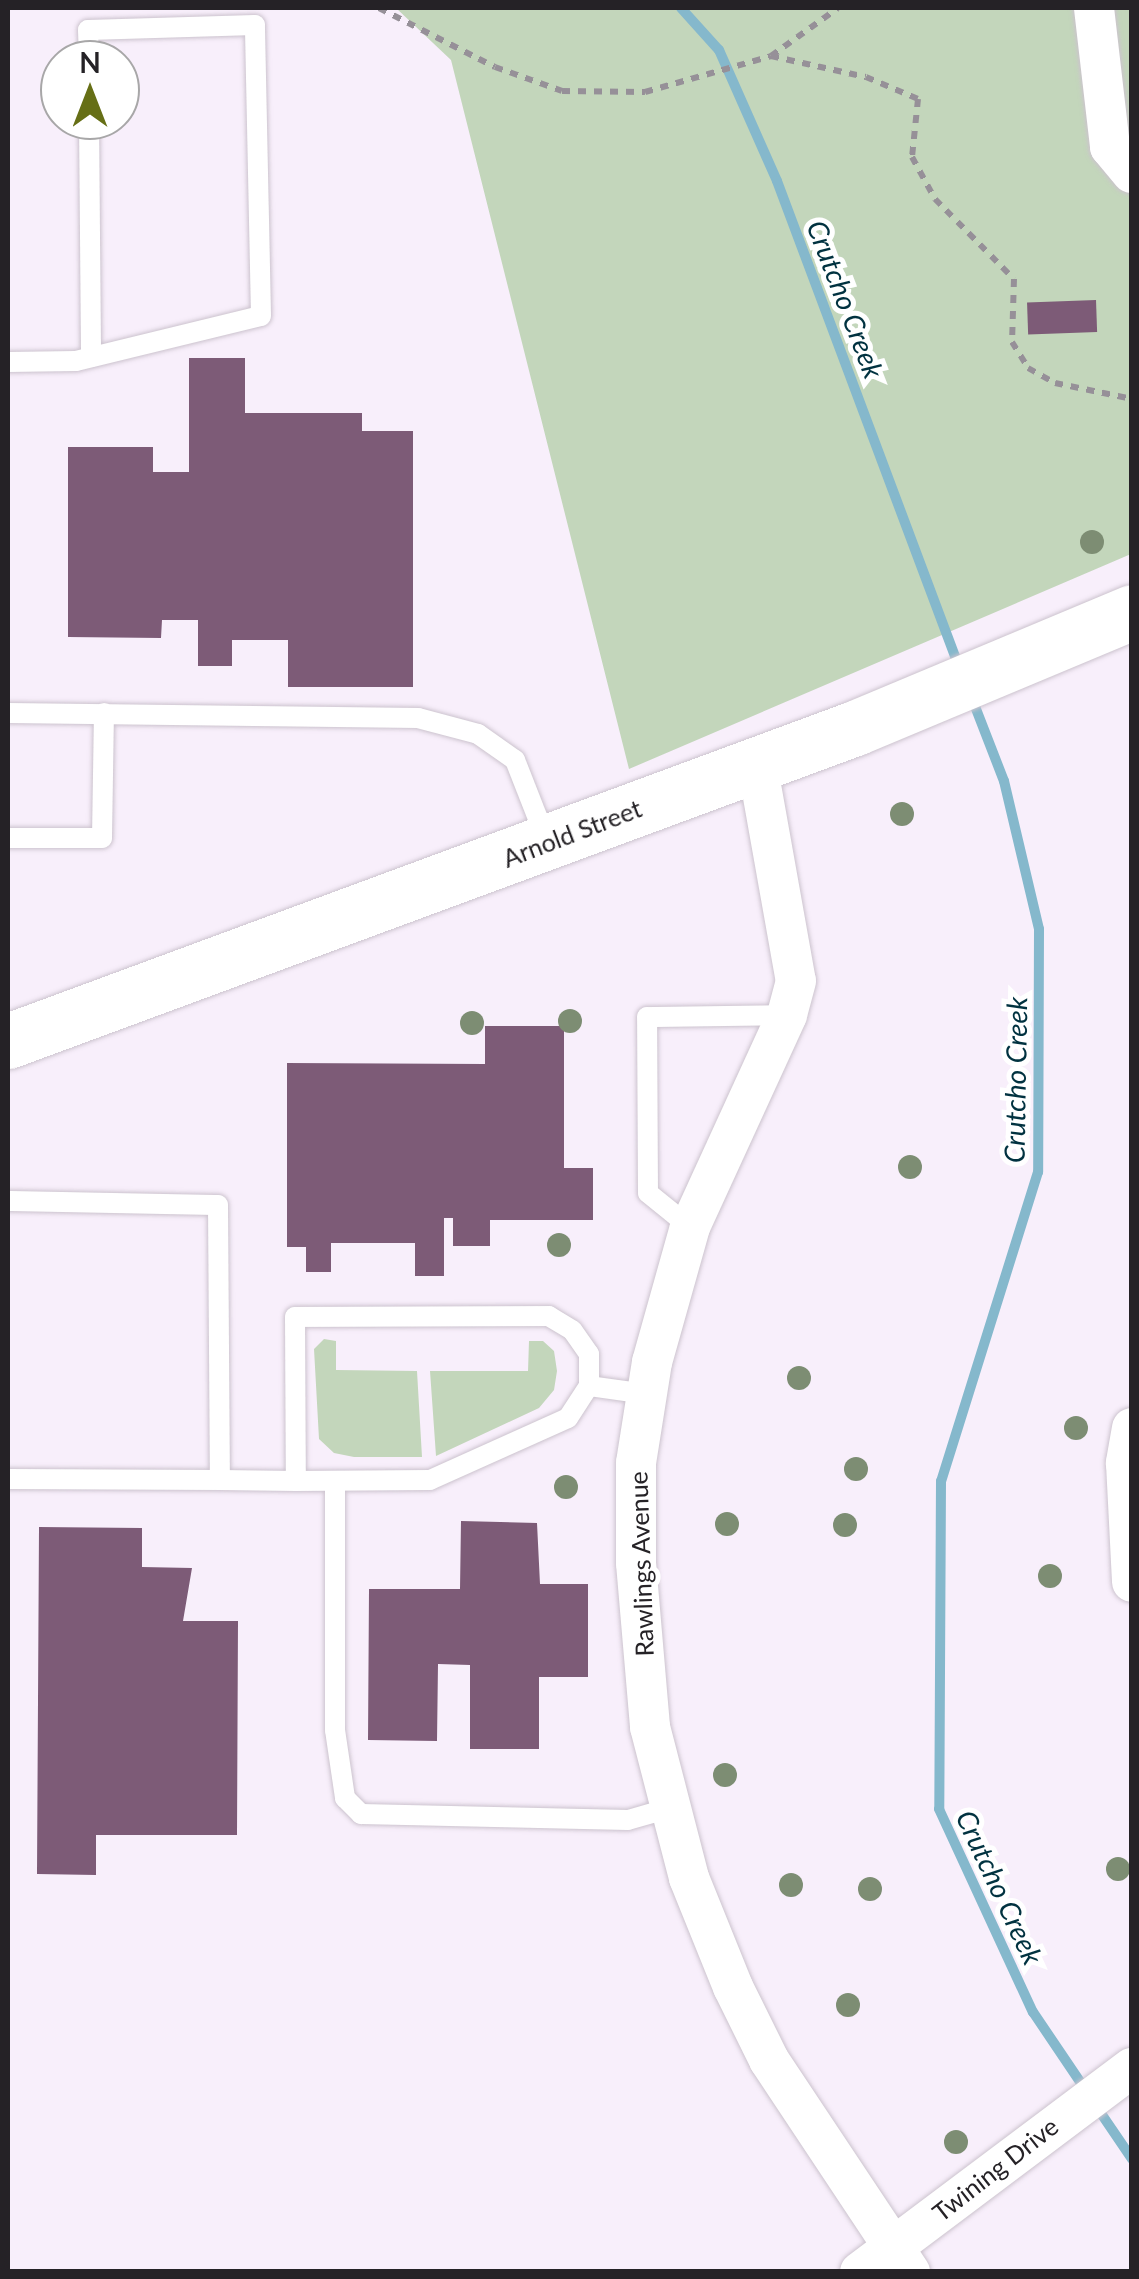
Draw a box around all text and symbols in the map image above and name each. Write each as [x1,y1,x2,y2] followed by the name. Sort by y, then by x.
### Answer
[40,40,140,140] north arrow
[79,45,101,79] text: N
[801,215,891,383] water label: Crutcho Creek
[498,793,646,873] street label: Arnold Street
[997,997,1033,1163] water label: Crutcho Creek
[623,1470,659,1658] street label: Rawlings Avenue
[950,1805,1050,1969] water label: Crutcho Creek
[926,2111,1064,2227] street label: Twining Drive

